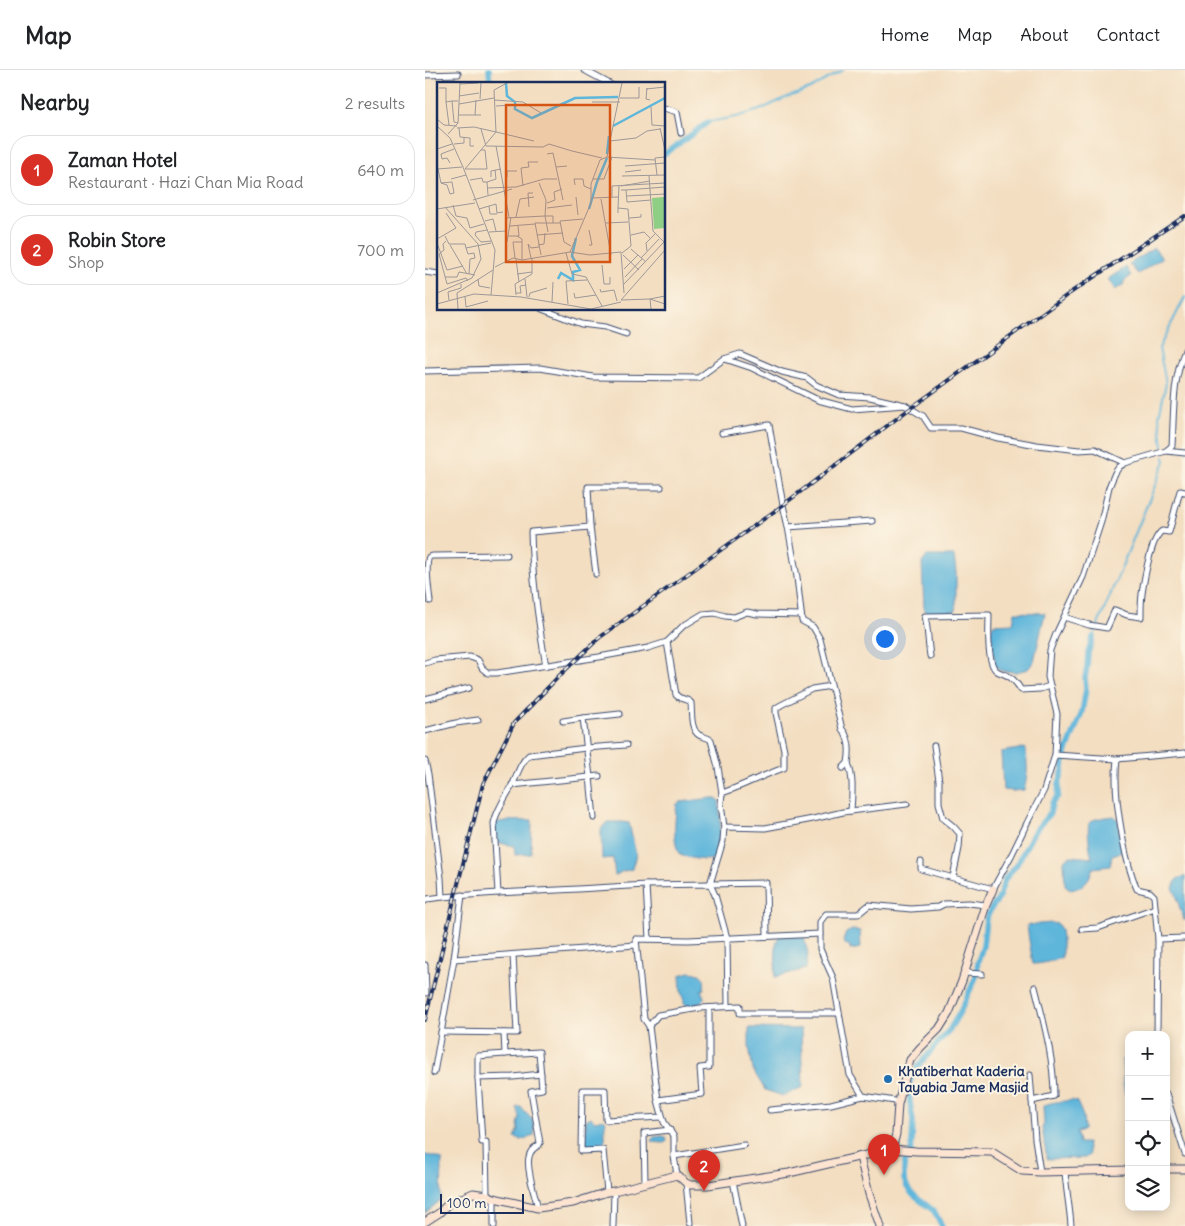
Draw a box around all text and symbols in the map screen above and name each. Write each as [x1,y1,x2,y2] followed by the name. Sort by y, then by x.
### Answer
[25,20,72,50] text: Map
[881,23,929,46] text: Home
[957,23,992,46] text: Map
[1020,23,1068,46] text: About
[1096,23,1160,46] text: Contact
[437,82,665,310] inset map
[20,89,90,116] text: Nearby
[345,93,405,113] text: 2 results
[68,148,177,172] text: Zaman Hotel
[34,160,40,180] text: 1
[357,160,404,180] text: 640 m
[68,172,303,192] text: Restaurant · Hazi Chan Mia Road
[68,228,166,252] text: Robin Store
[33,240,41,260] text: 2
[357,240,404,260] text: 700 m
[68,252,104,272] text: Shop
[872,626,898,652] your location
[1125,1031,1170,1211] map controls
[1125,1031,1170,1076] button: +
[898,1062,1030,1096] place label: Khatiberhat Kaderia Tayabia Jame Masjid
[882,1073,894,1085] marker: Khatiberhat Kaderia Tayabia Jame Masjid
[1125,1076,1170,1121] button: −
[1125,1121,1170,1166] button: locate
[868,1134,900,1175] pin: 1
[688,1150,720,1191] pin: 2
[1125,1166,1170,1211] button: layers
[440,1191,524,1214] scale bar
[447,1194,487,1212] text: 100 m

